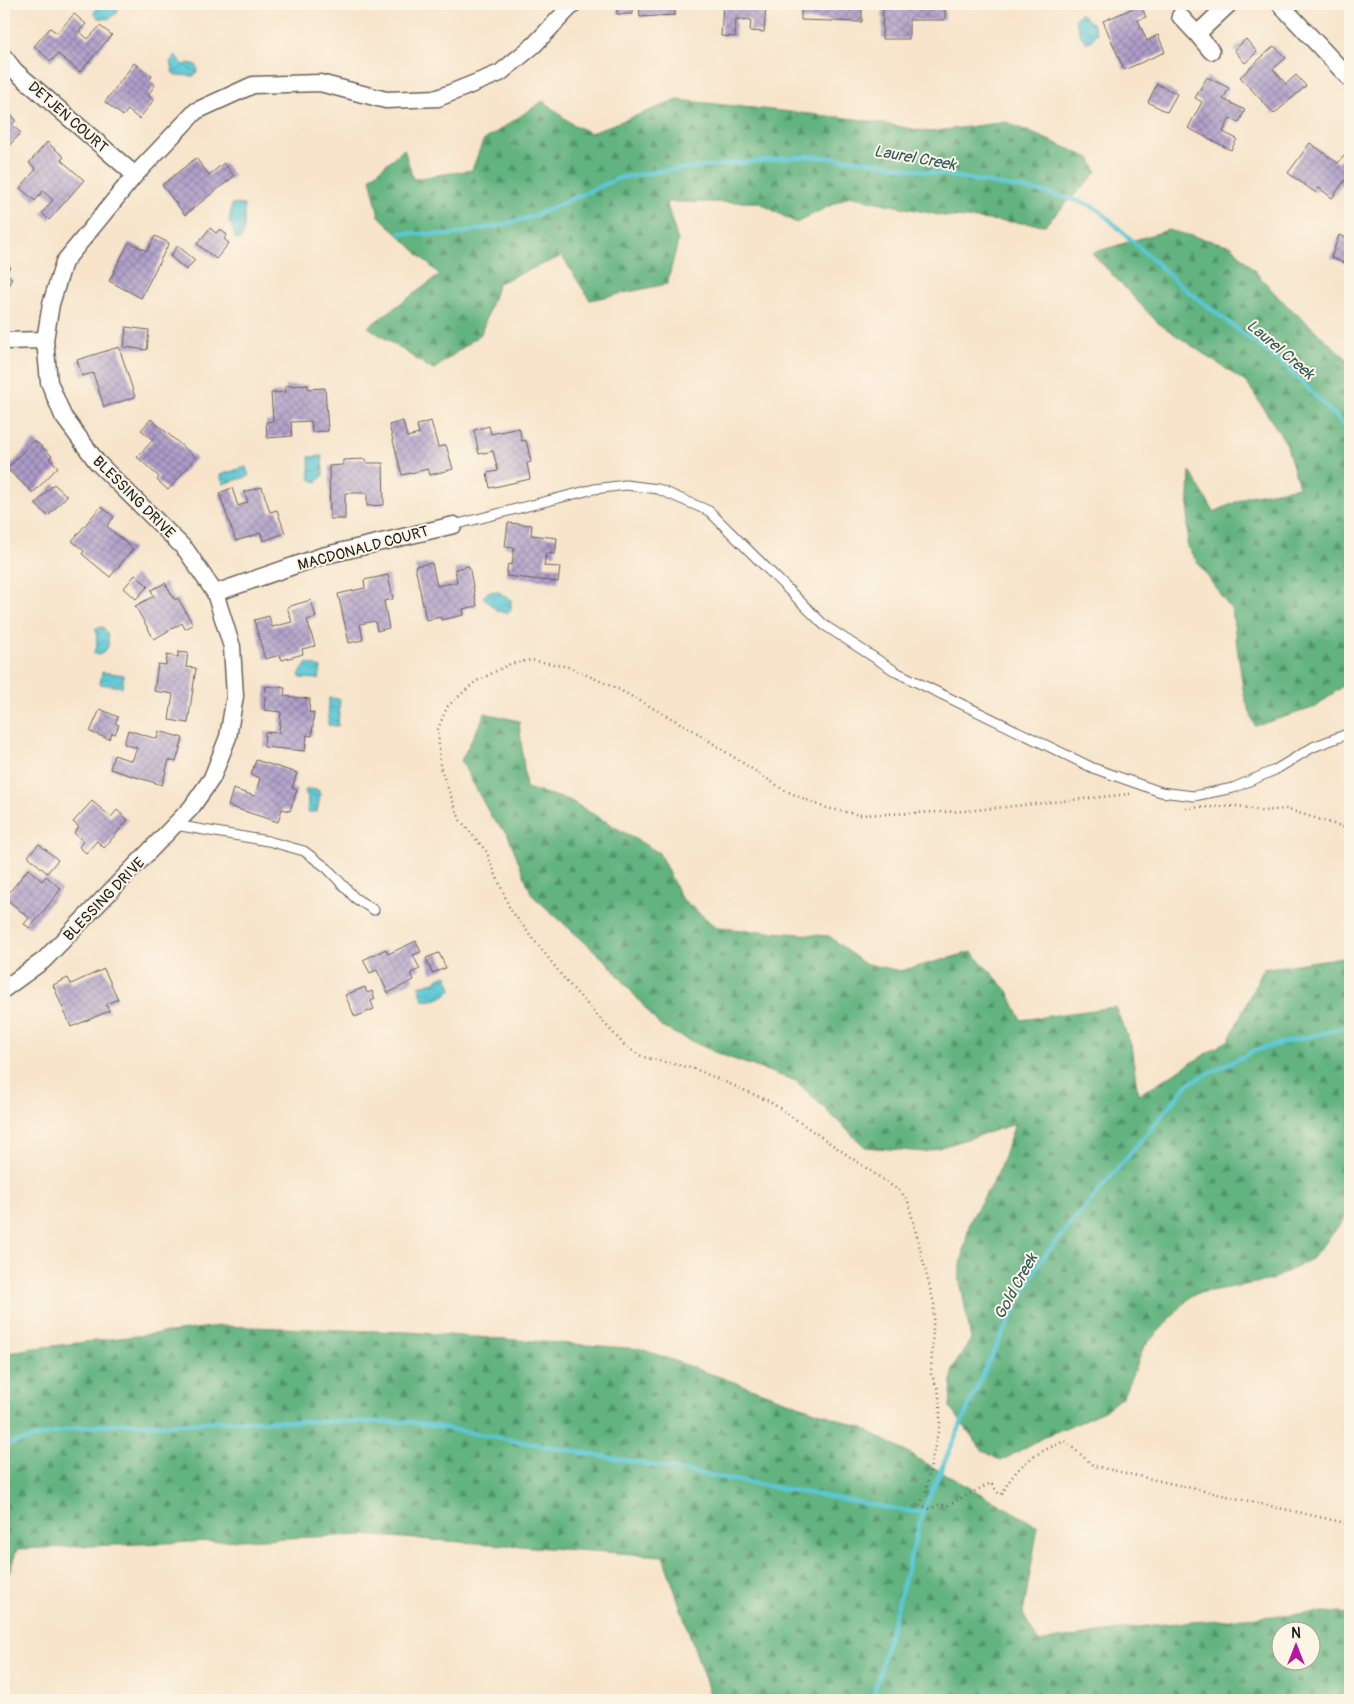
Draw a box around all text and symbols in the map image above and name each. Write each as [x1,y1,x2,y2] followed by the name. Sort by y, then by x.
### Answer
[24,78,111,157] street label: DETJEN COURT
[872,141,958,175] water label: Laurel Creek
[1242,316,1319,385] water label: Laurel Creek
[88,452,179,543] street label: BLESSING DRIVE
[296,522,431,575] street label: MACDONALD COURT
[60,853,149,945] street label: BLESSING DRIVE
[990,1249,1043,1323] water label: Gold Creek
[1272,1622,1322,1672] north arrow
[1291,1625,1301,1642] text: N

